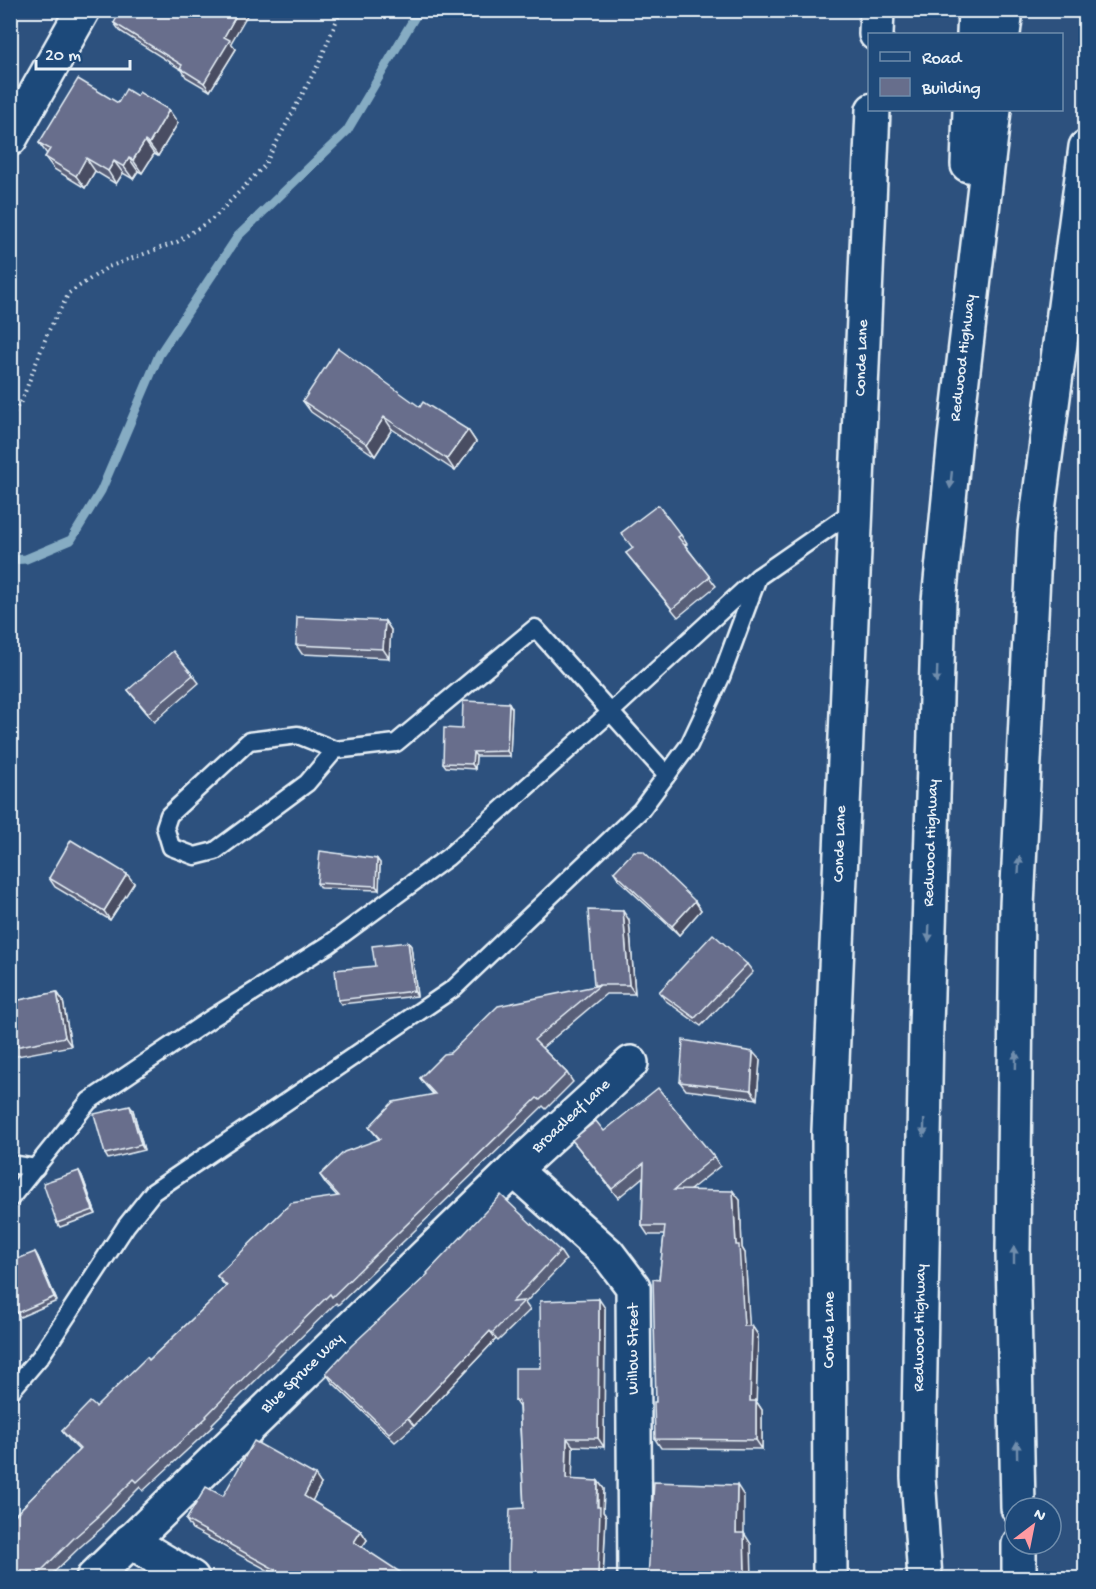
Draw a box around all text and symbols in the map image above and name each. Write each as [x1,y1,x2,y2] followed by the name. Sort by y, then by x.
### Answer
[36,33,130,71] scale bar
[868,33,1063,111] legend
[45,46,81,67] text: 20 m
[922,49,963,70] text: Road
[921,79,981,100] text: Building
[947,293,981,423] street label: Redwood Highway
[852,319,874,397] street label: Conde Lane
[946,471,956,490] one-way arrow
[932,665,941,684] one-way arrow
[920,779,944,907] street label: Redwood Highway
[830,805,852,883] street label: Conde Lane
[1015,855,1024,874] one-way arrow
[924,923,934,942] one-way arrow
[1011,1050,1020,1069] one-way arrow
[528,1075,616,1159] street label: Broadleaf Lane
[919,1118,929,1137] one-way arrow
[1009,1245,1019,1264] one-way arrow
[910,1264,932,1392] street label: Redwood Highway
[821,1291,840,1368] street label: Conde Lane
[625,1302,644,1395] street label: Willow Street
[257,1330,348,1419] street label: Blue Spruce Way
[1012,1440,1022,1459] one-way arrow
[1003,1496,1063,1556] north arrow
[1030,1505,1049,1527] text: N

